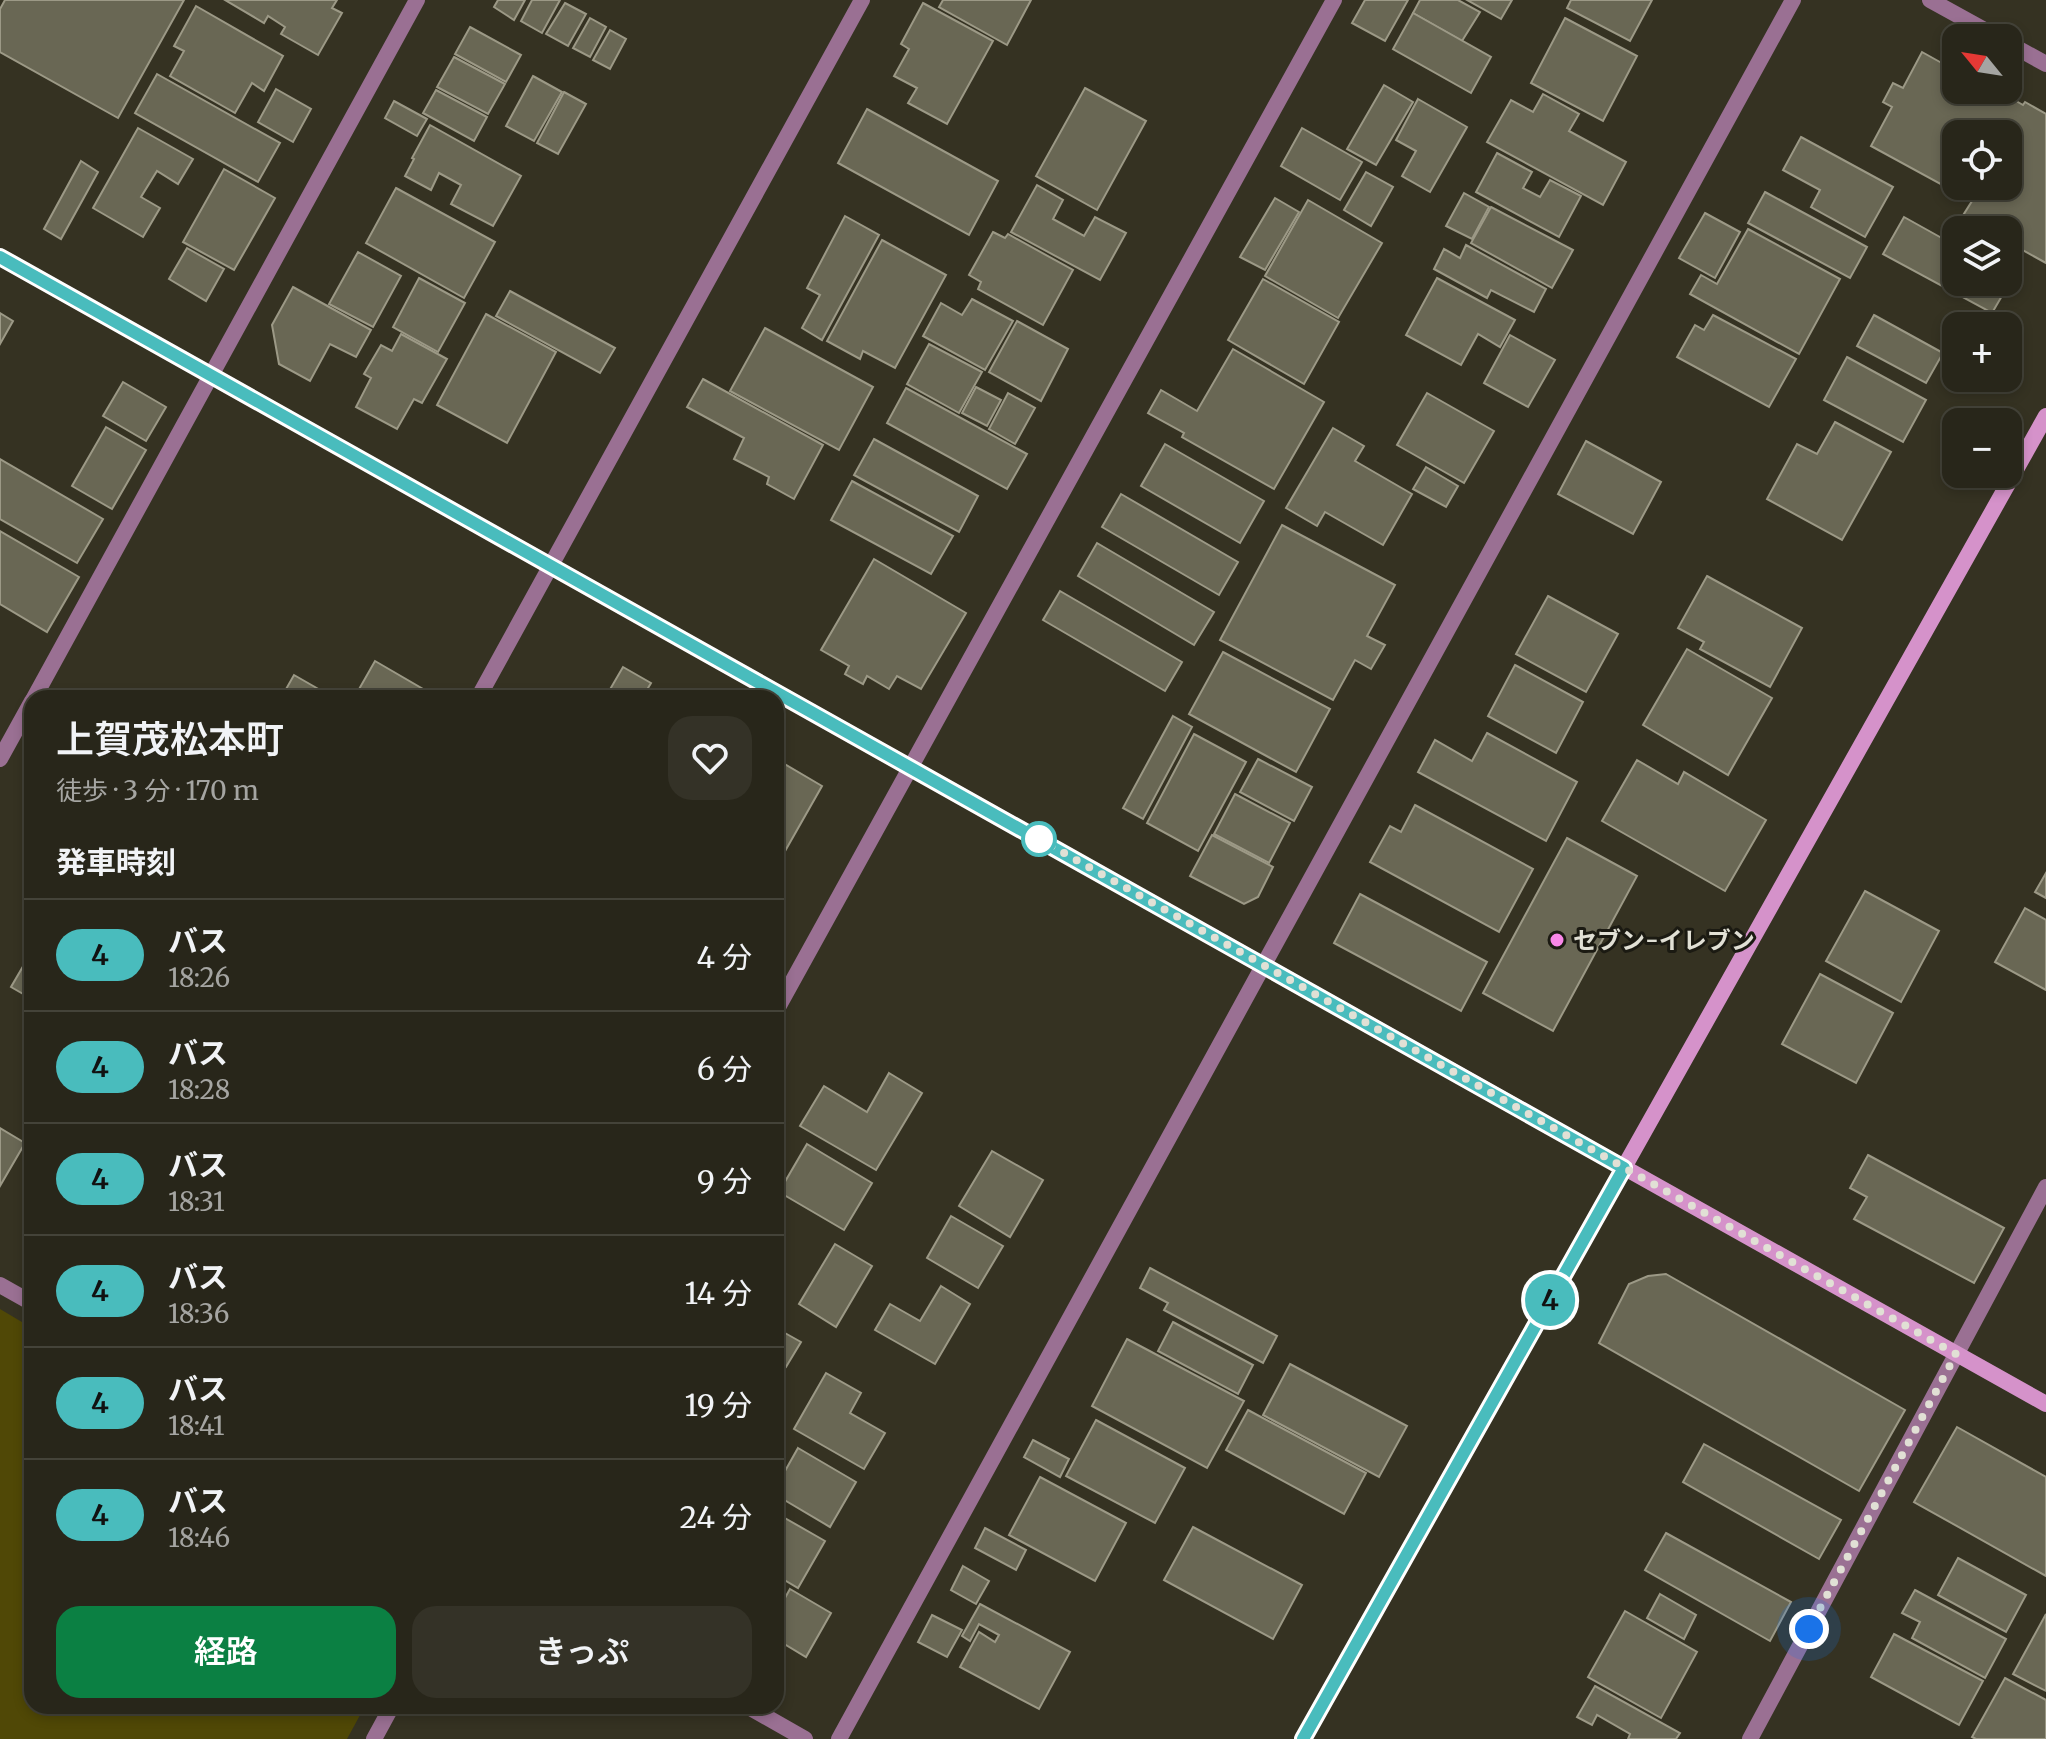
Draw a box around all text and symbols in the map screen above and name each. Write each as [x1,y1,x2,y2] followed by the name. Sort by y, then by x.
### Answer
[1942,24,2022,104] north arrow
[1942,24,2022,488] map controls
[1942,120,2022,200] button: locate
[1942,216,2022,296] button: layers
[1942,312,2022,392] button: +
[1942,408,2022,488] button: −
[56,716,284,763] text: 上賀茂松本町
[668,716,752,800] button: heart
[56,774,259,807] text: 徒歩 · 3 分 · 170 m
[1022,822,1056,856] unlabelled marker
[56,843,176,881] text: 発車時刻
[168,922,228,960] text: バス
[1573,925,1755,956] place label: セブン-イレブン
[1548,931,1566,949] marker: セブン-イレブン
[91,937,109,973] text: 4
[696,938,752,976] text: 4 分
[168,961,230,994] text: 18:26
[168,1034,228,1072] text: バス
[91,1049,109,1085] text: 4
[697,1050,752,1088] text: 6 分
[168,1073,230,1106] text: 18:28
[168,1146,228,1184] text: バス
[91,1161,109,1197] text: 4
[697,1162,752,1200] text: 9 分
[168,1185,225,1218] text: 18:31
[168,1258,228,1296] text: バス
[91,1273,109,1309] text: 4
[685,1274,752,1312] text: 14 分
[1524,1274,1576,1326] line badge: 4
[1541,1282,1559,1318] text: 4
[168,1297,229,1330] text: 18:36
[168,1370,228,1408] text: バス
[91,1385,109,1421] text: 4
[685,1386,752,1424] text: 19 分
[168,1409,225,1442] text: 18:41
[168,1482,228,1520] text: バス
[91,1497,109,1533] text: 4
[679,1498,752,1536] text: 24 分
[168,1521,230,1554] text: 18:46
[56,1606,396,1698] button: 経路
[412,1606,752,1698] button: きっぷ
[1789,1609,1829,1649] your location

